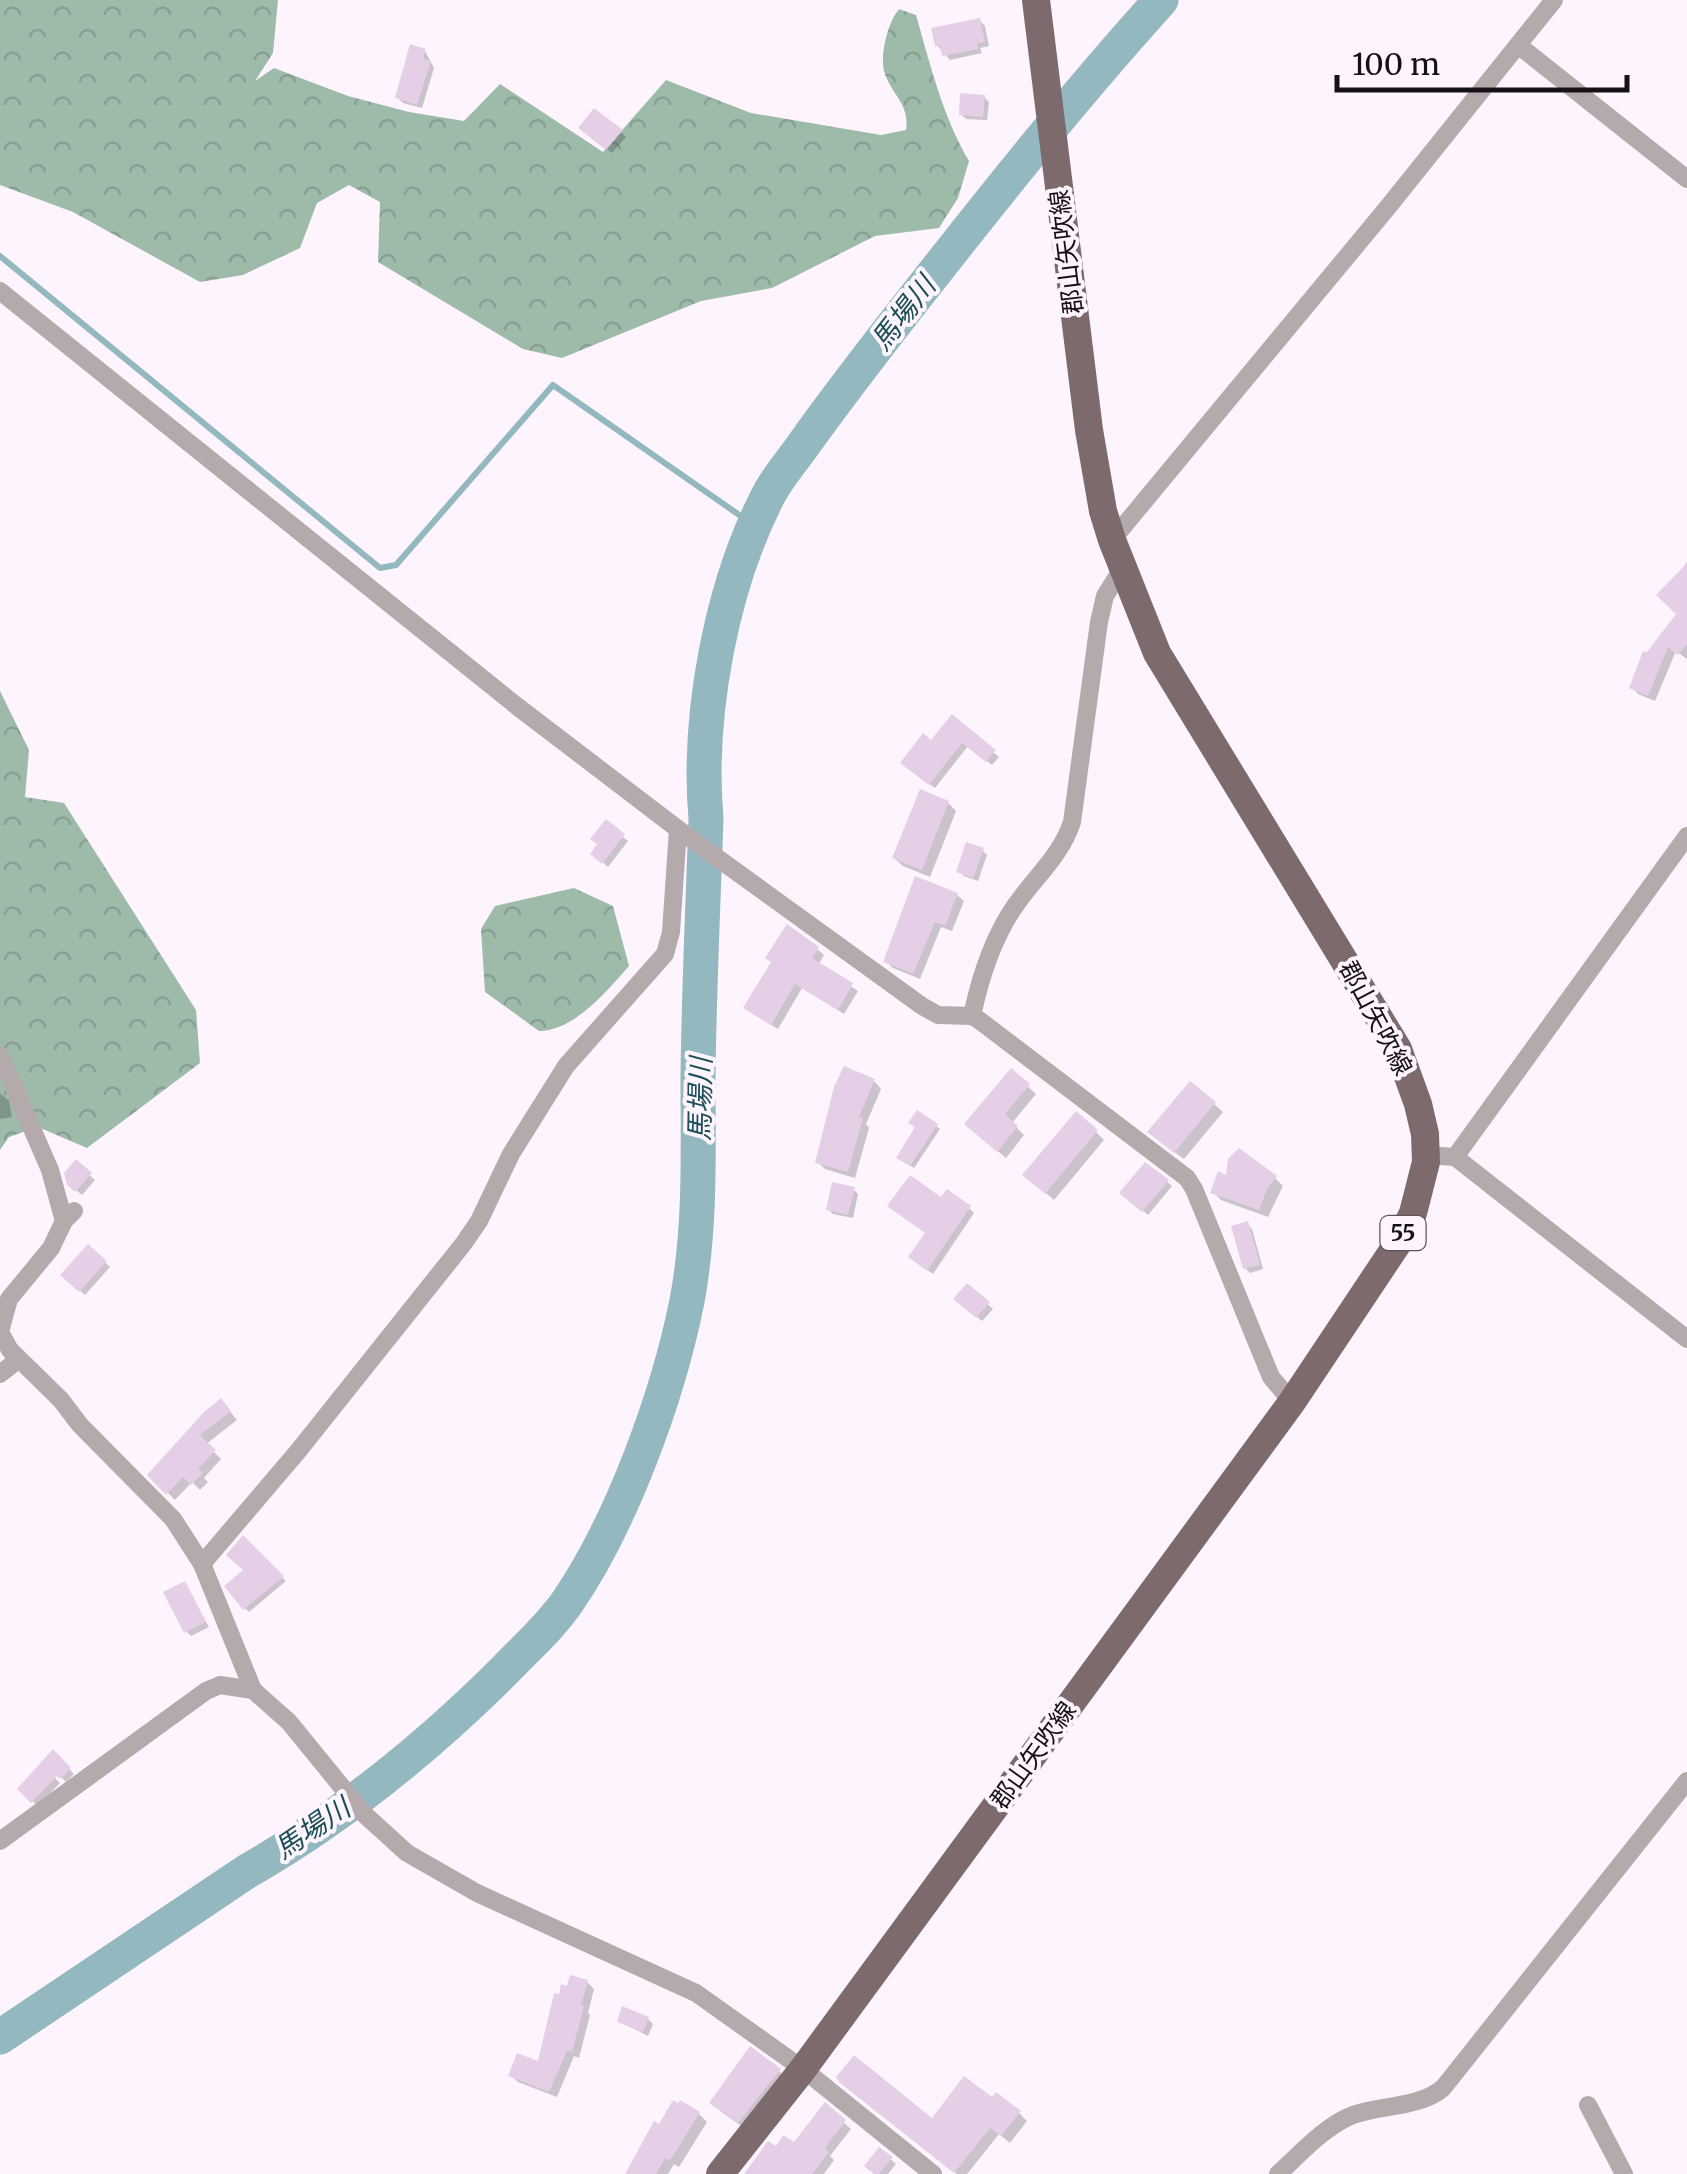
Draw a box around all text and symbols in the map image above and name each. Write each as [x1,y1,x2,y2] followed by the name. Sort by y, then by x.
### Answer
[1337,30,1627,92] scale bar
[1352,45,1440,83] text: 100 m
[1043,188,1089,316] street label: 郡山矢吹線
[863,266,945,357] water label: 馬場川
[1333,955,1419,1081] street label: 郡山矢吹線
[681,1054,719,1141] water label: 馬場川
[1380,1216,1426,1250] road number: 55
[983,1695,1083,1815] street label: 郡山矢吹線
[267,1788,359,1866] water label: 馬場川

